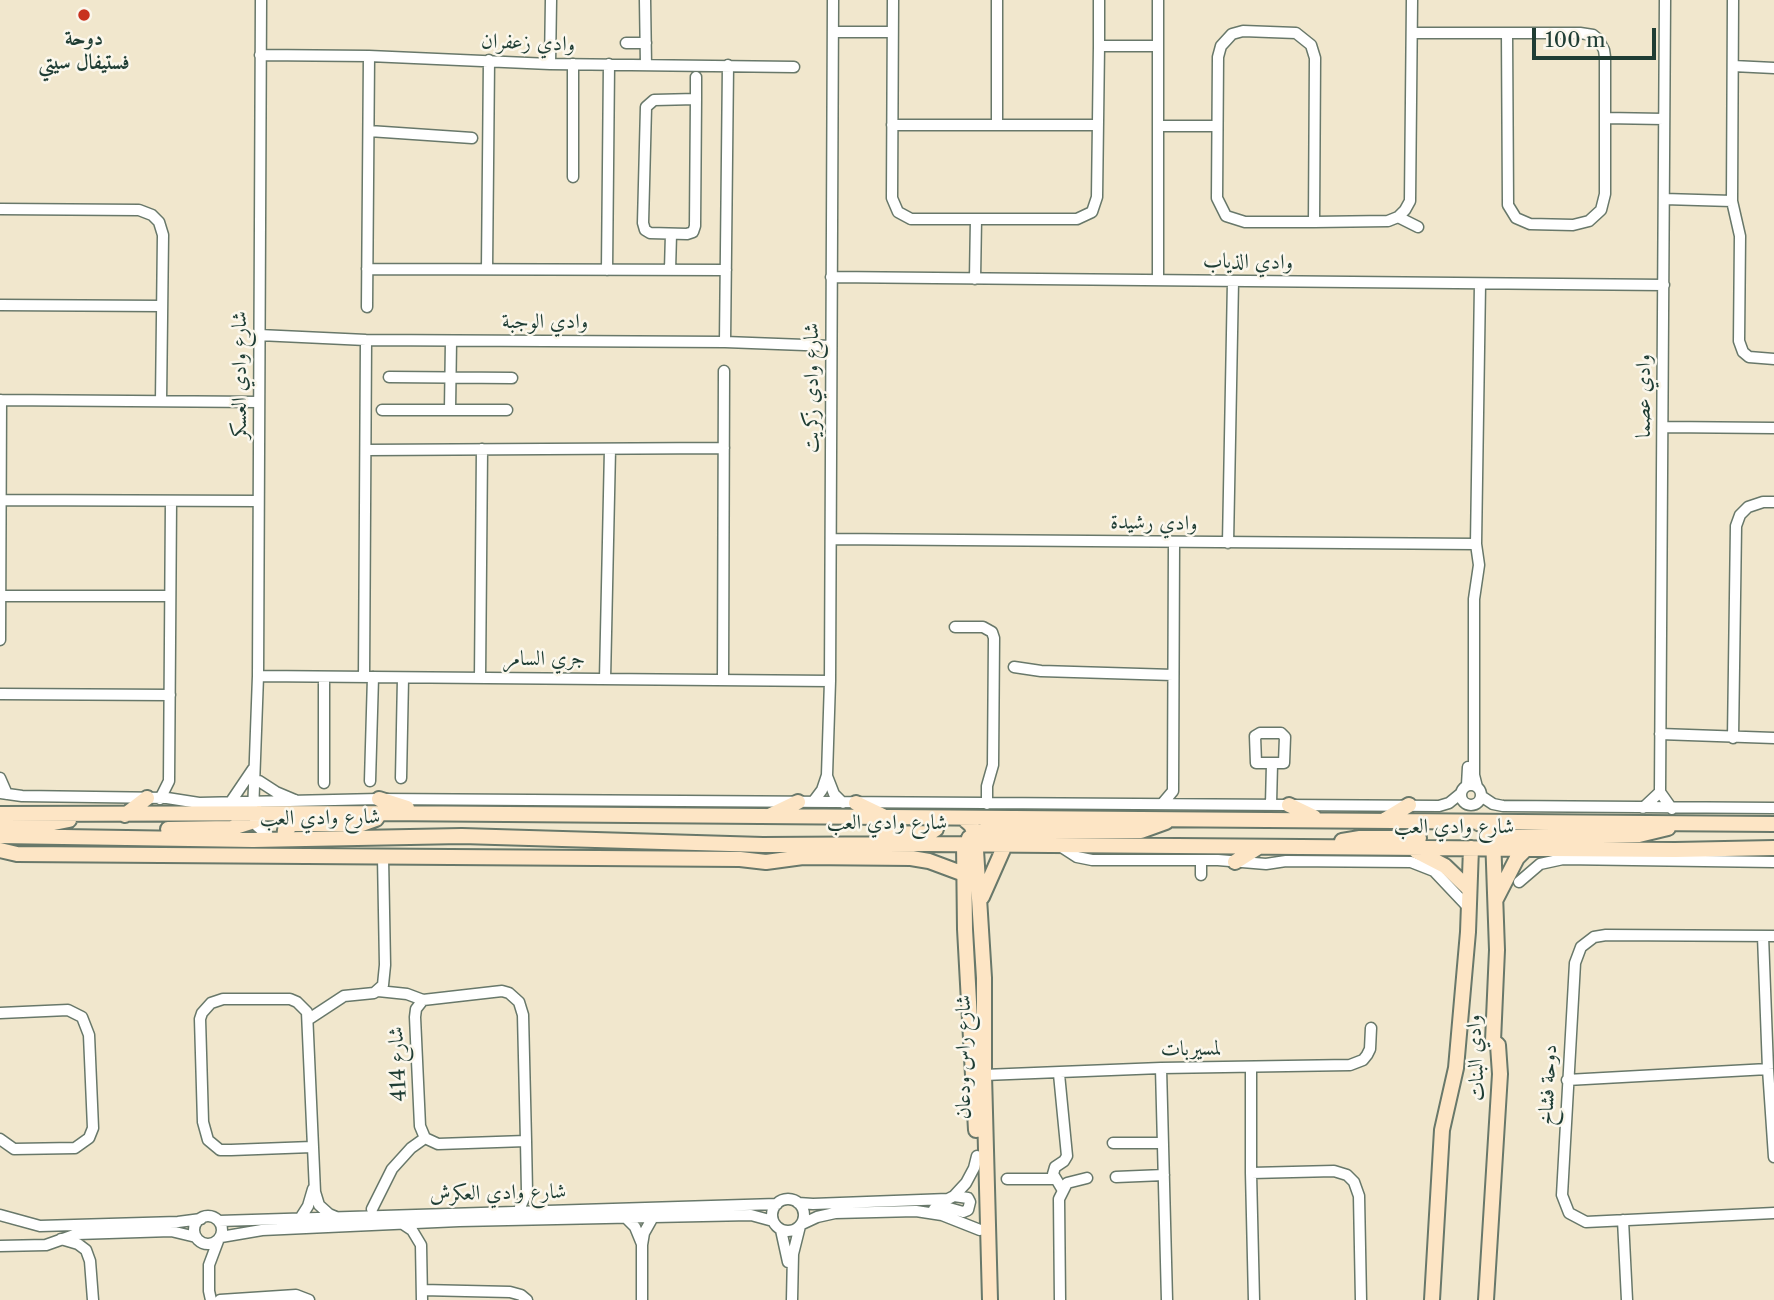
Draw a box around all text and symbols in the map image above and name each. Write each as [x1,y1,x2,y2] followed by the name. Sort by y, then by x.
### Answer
[76,7,92,23] marker: دوحة فستيفال سيتي
[1536,14,1660,58] scale bar
[38,26,130,76] place label: دوحة فستيفال سيتي
[1545,27,1606,52] text: 100 m
[481,29,575,57] street label: وادي زعفران
[1203,249,1293,275] street label: وادي الذياب
[502,309,588,335] street label: وادي الوجبة
[227,311,253,439] street label: شارع وادي العسكر
[799,323,825,453] street label: شارع وادي زكريت
[1631,354,1657,438] street label: وادي عصما
[1110,510,1198,536] street label: وادي رشيدة
[503,646,585,672] street label: جري السامر
[260,804,380,832] street label: شارع وادي العب
[827,810,947,836] street label: شارع وادي العب
[1394,814,1514,840] street label: شارع وادي العب
[951,995,977,1119] street label: شارع راس ودعان
[1461,1014,1491,1102] street label: وادي البنات
[383,1026,413,1102] street label: شارع 414
[1160,1036,1222,1062] street label: لمسيربات
[1533,1044,1563,1126] street label: دوحة فشاخ
[429,1179,567,1207] street label: شارع وادي العكرش

